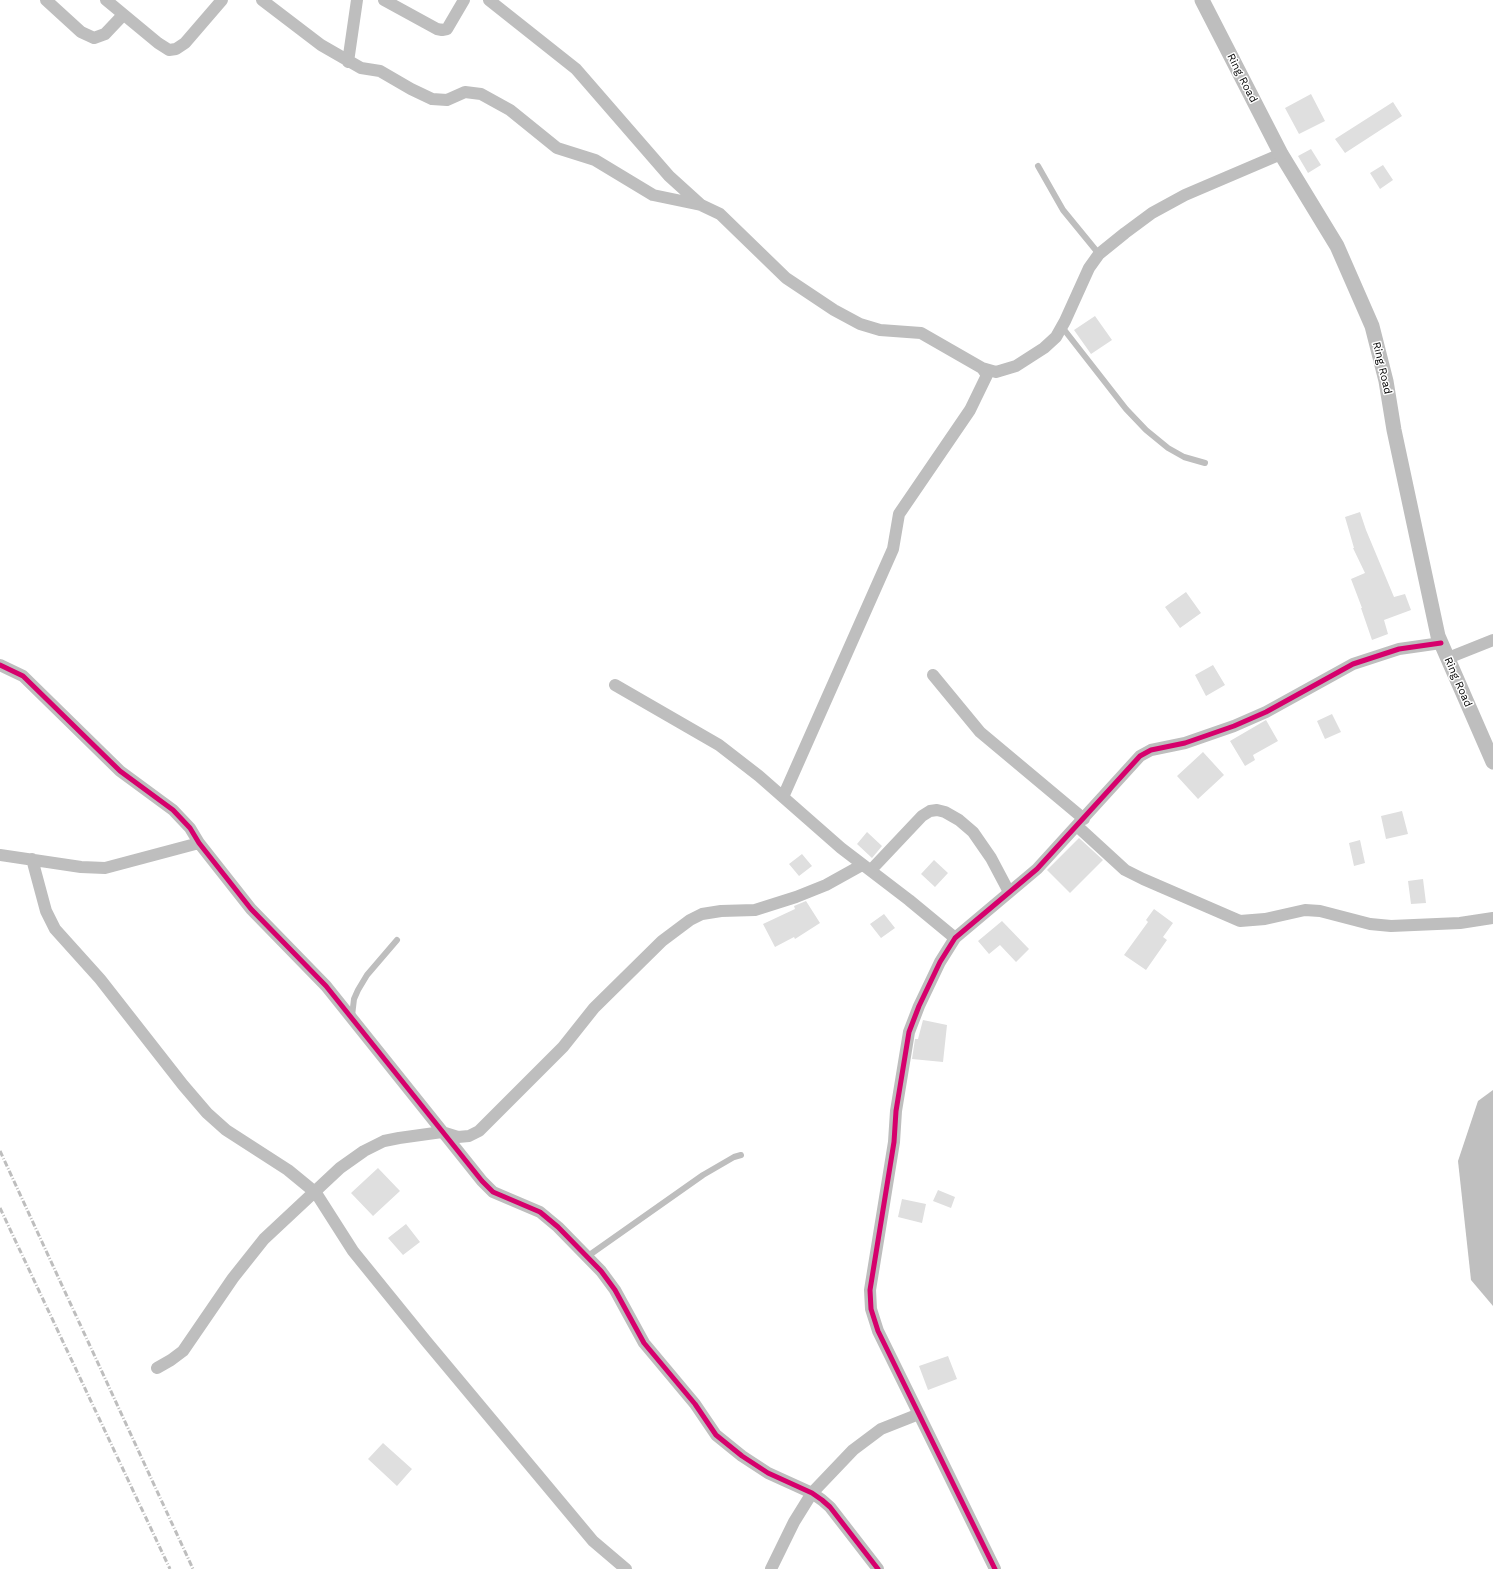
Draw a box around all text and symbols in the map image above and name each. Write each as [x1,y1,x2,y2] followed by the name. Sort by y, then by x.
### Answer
[1224,51,1260,105] street label: Ring Road
[1370,340,1394,396] street label: Ring Road
[1441,655,1475,709] street label: Ring Road

